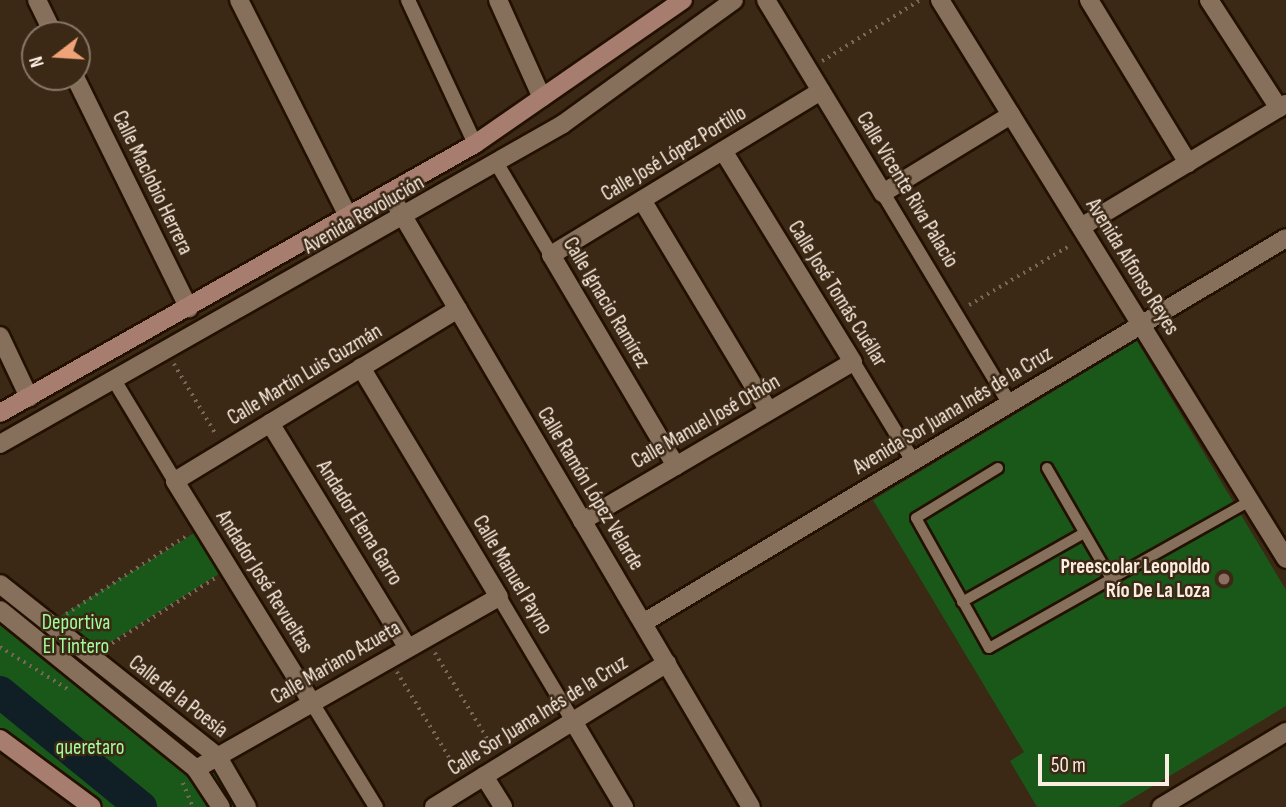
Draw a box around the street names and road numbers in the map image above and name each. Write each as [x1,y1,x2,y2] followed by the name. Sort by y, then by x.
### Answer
[597,101,751,207] street label: Calle José López Portillo
[106,107,198,259] street label: Calle Maclobio Herrera
[851,108,963,272] street label: Calle Vicente Riva Palacio
[299,170,429,260] street label: Avenida Revolución
[1080,194,1184,340] street label: Avenida Alfonso Reyes
[782,216,892,372] street label: Calle José Tomás Cuéllar
[557,233,655,373] street label: Calle Ignacio Ramírez
[223,319,387,431] street label: Calle Martín Luis Guzmán
[849,342,1057,480] street label: Avenida Sor Juana Inés de la Cruz
[627,369,785,475] street label: Calle Manuel José Othón
[531,403,649,575] street label: Calle Ramón López Velarde
[311,456,407,590] street label: Andador Elena Garro
[210,506,318,658] street label: Andador José Revueltas
[467,511,557,639] street label: Calle Manuel Payno
[267,616,405,710] street label: Calle Mariano Azueta
[123,650,233,744] street label: Calle de la Poesía
[444,650,632,782] street label: Calle Sor Juana Inés de la Cruz

